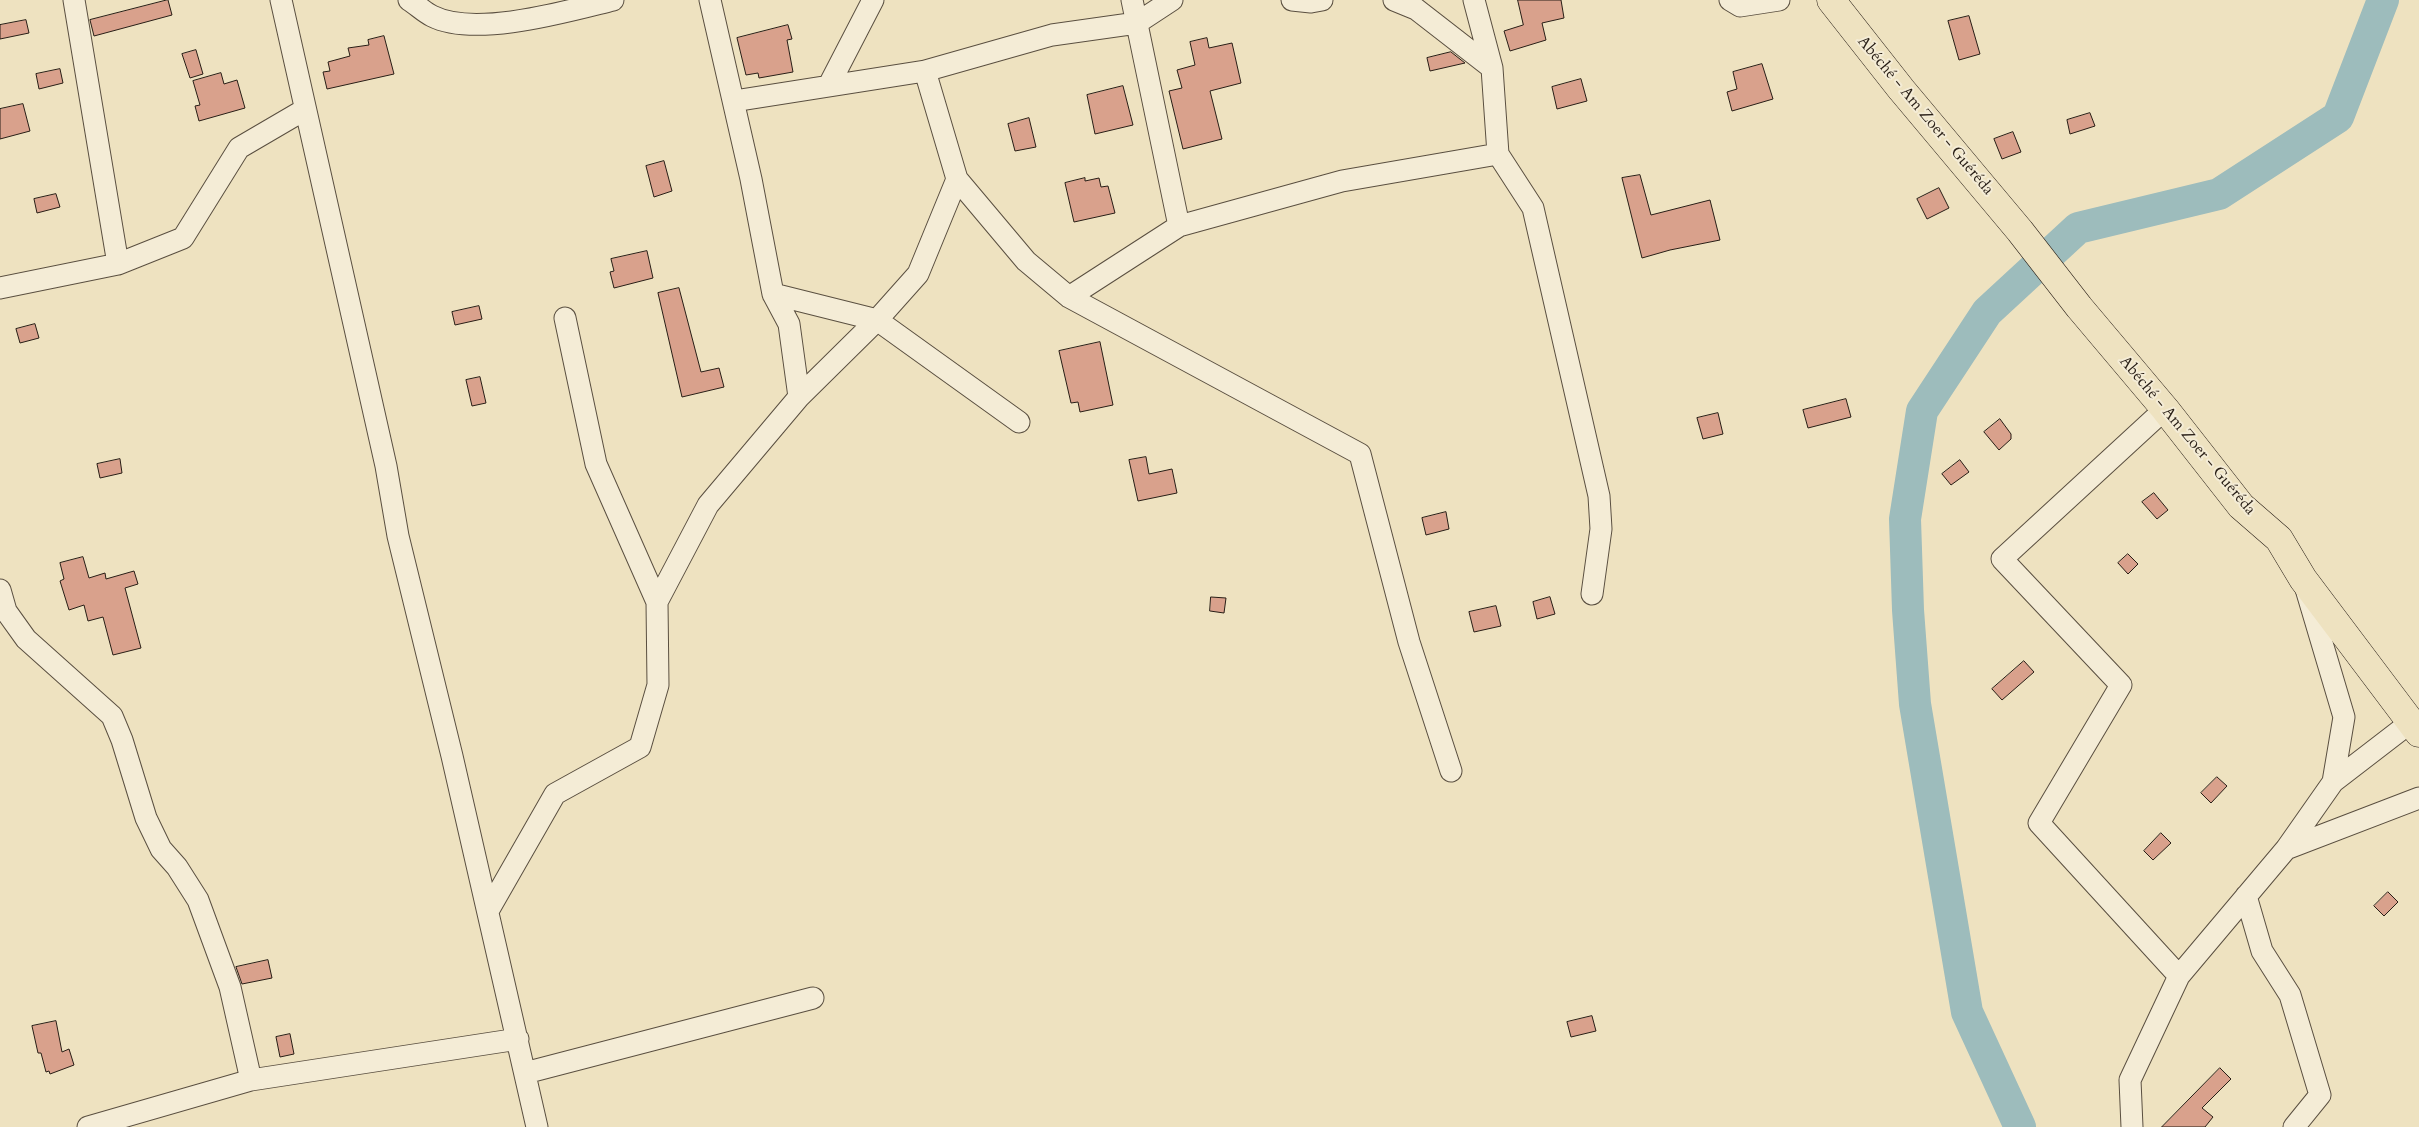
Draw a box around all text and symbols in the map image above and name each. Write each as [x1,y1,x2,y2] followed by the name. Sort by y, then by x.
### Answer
[1853,33,1997,199] street label: Abéché - Am Zoer - Guéréda
[2115,353,2259,519] street label: Abéché - Am Zoer - Guéréda

